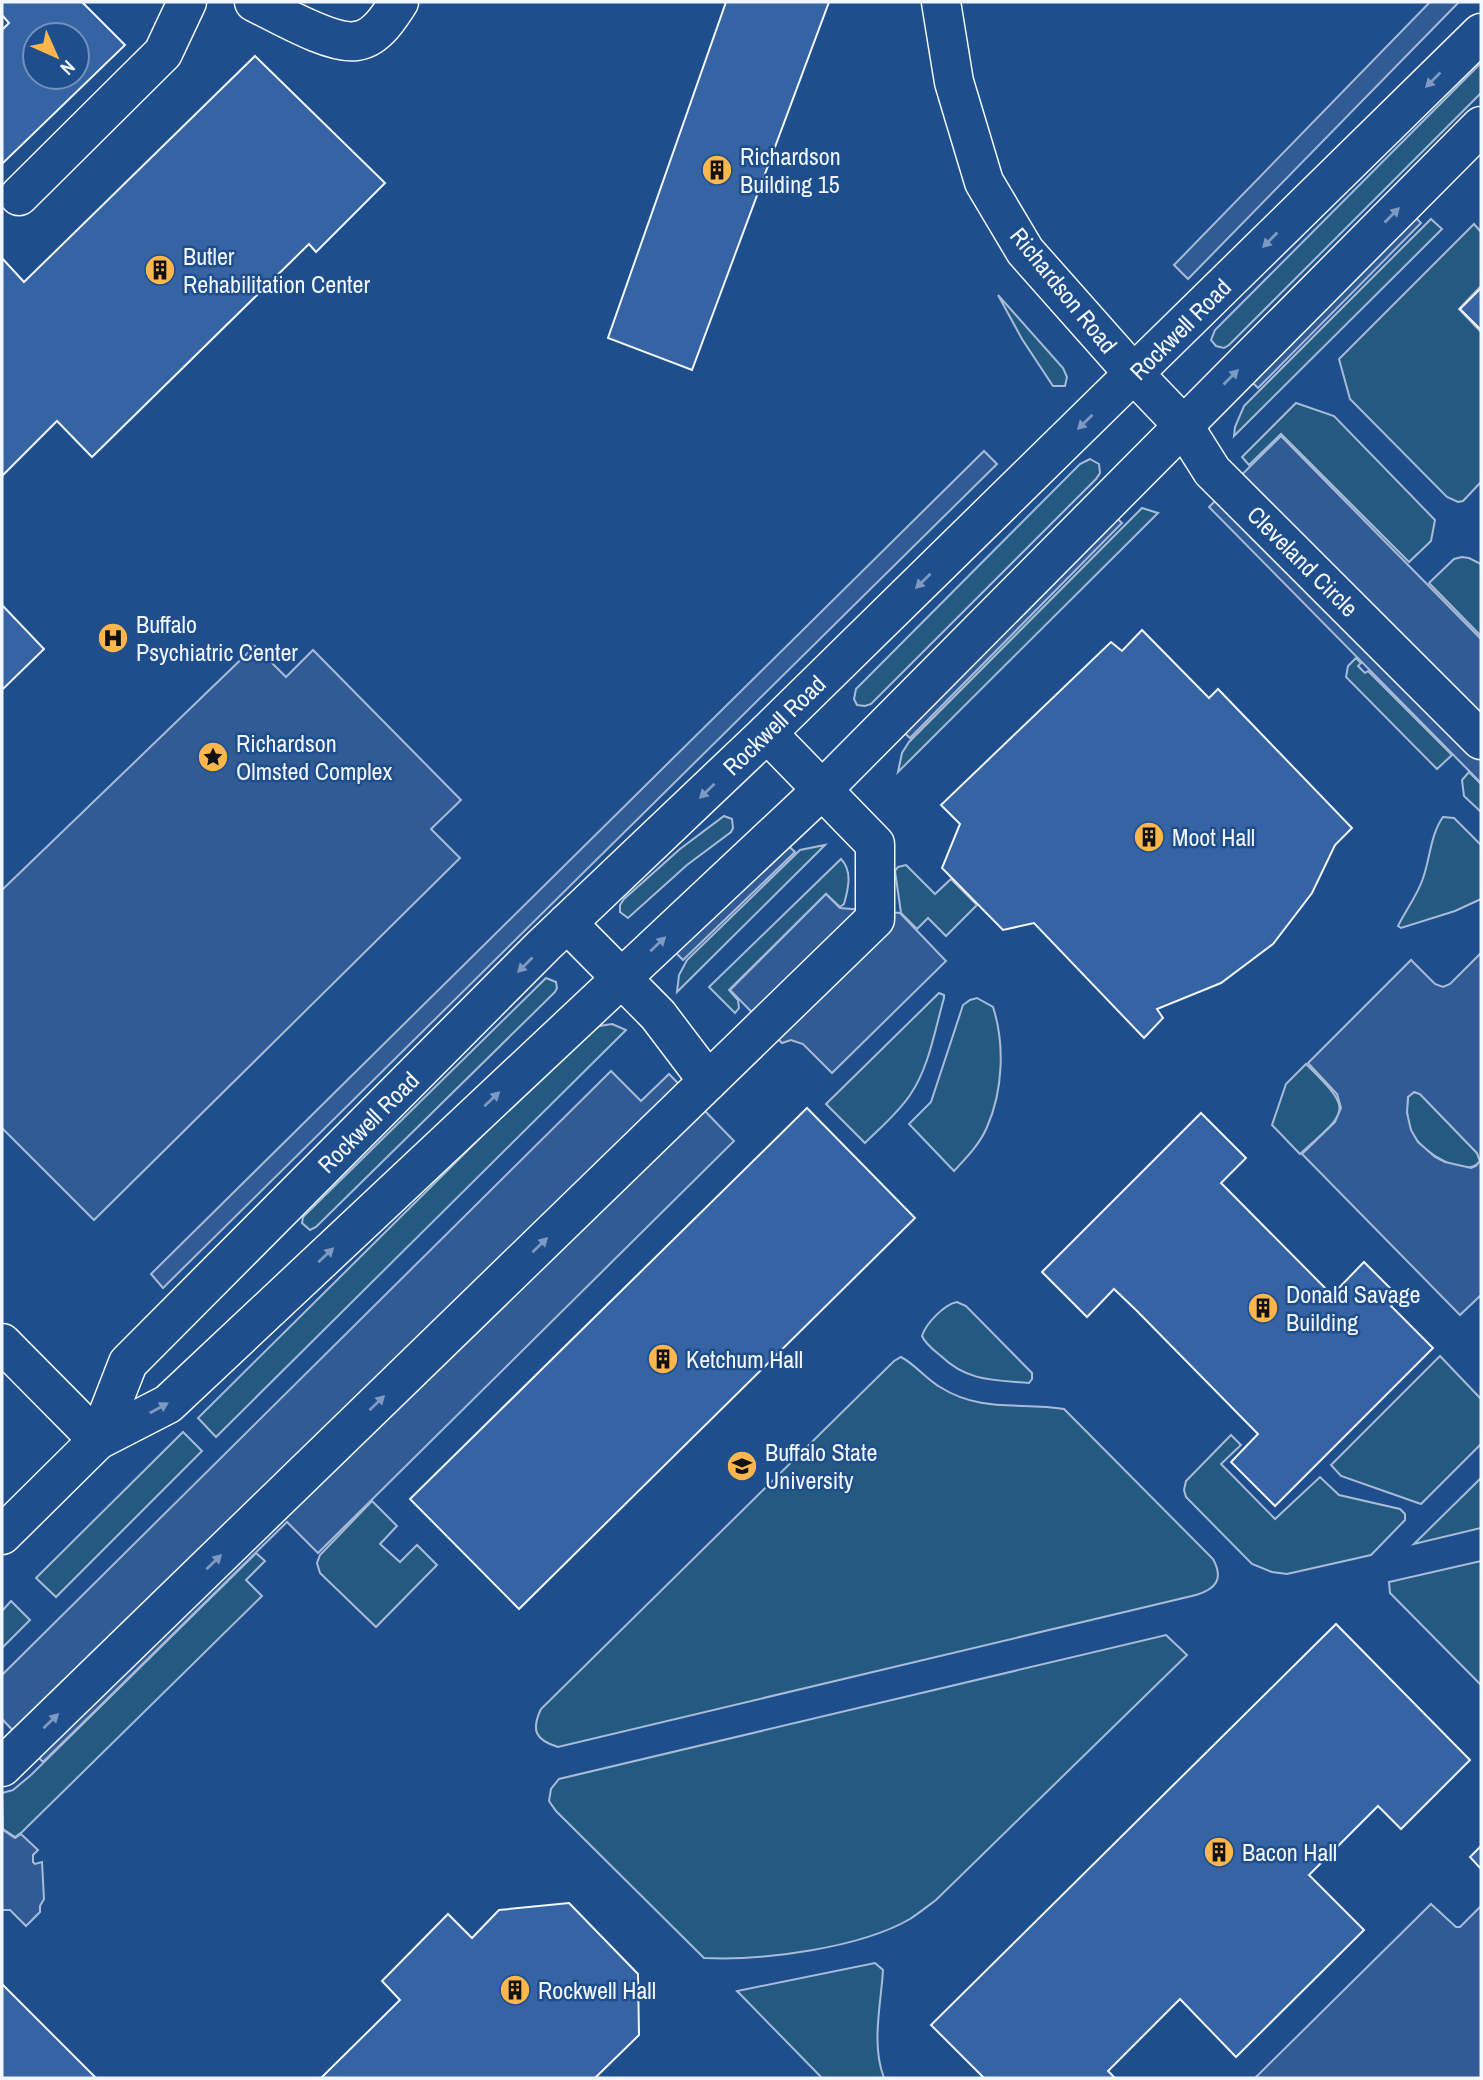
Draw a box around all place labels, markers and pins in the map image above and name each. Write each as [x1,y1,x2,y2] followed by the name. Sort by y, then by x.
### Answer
[740,140,841,200] place label: Richardson Building 15
[700,153,734,187] building icon: Richardson Building 15
[183,240,371,300] place label: Butler Rehabilitation Center
[143,253,177,287] building icon: Butler Rehabilitation Center
[136,608,298,668] place label: Buffalo Psychiatric Center
[96,621,130,655] hospital icon: Buffalo Psychiatric Center
[236,727,393,787] place label: Richardson Olmsted Complex
[196,740,230,774] place icon: Richardson Olmsted Complex
[1132,820,1166,854] building icon: Moot Hall
[1172,821,1255,853] place label: Moot Hall
[1286,1278,1421,1338] place label: Donald Savage Building
[1246,1291,1280,1325] building icon: Donald Savage Building
[646,1342,680,1376] building icon: Ketchum Hall
[686,1343,803,1375] place label: Ketchum Hall
[765,1436,877,1496] place label: Buffalo State University
[725,1449,759,1483] school or university icon: Buffalo State University
[1202,1835,1236,1869] building icon: Bacon Hall
[1242,1836,1337,1868] place label: Bacon Hall
[498,1973,532,2007] building icon: Rockwell Hall
[538,1974,656,2006] place label: Rockwell Hall

